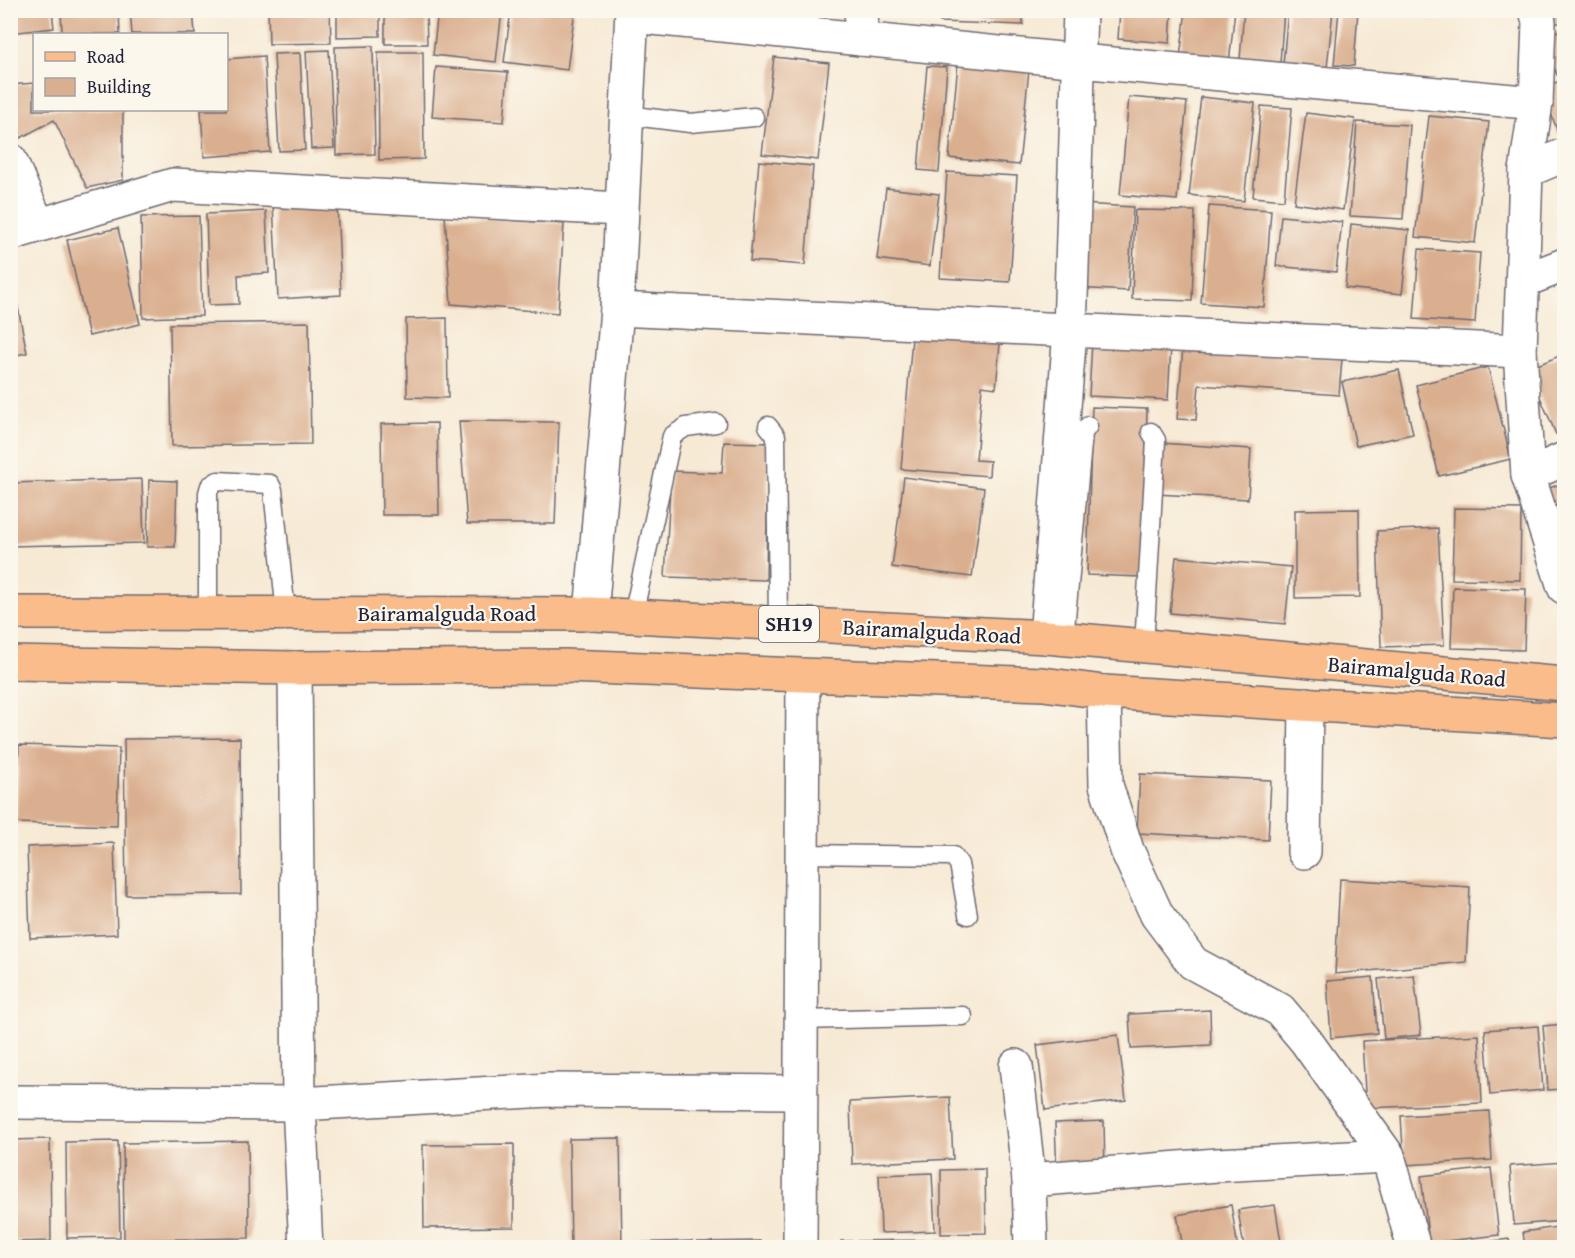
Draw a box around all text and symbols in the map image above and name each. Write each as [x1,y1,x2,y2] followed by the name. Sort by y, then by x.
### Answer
[33,33,228,111] legend
[87,43,125,70] text: Road
[87,73,151,100] text: Building
[358,597,537,629] street label: Bairamalguda Road
[759,606,819,642] road number: SH19
[842,610,1022,652] street label: Bairamalguda Road
[1327,647,1508,695] street label: Bairamalguda Road

